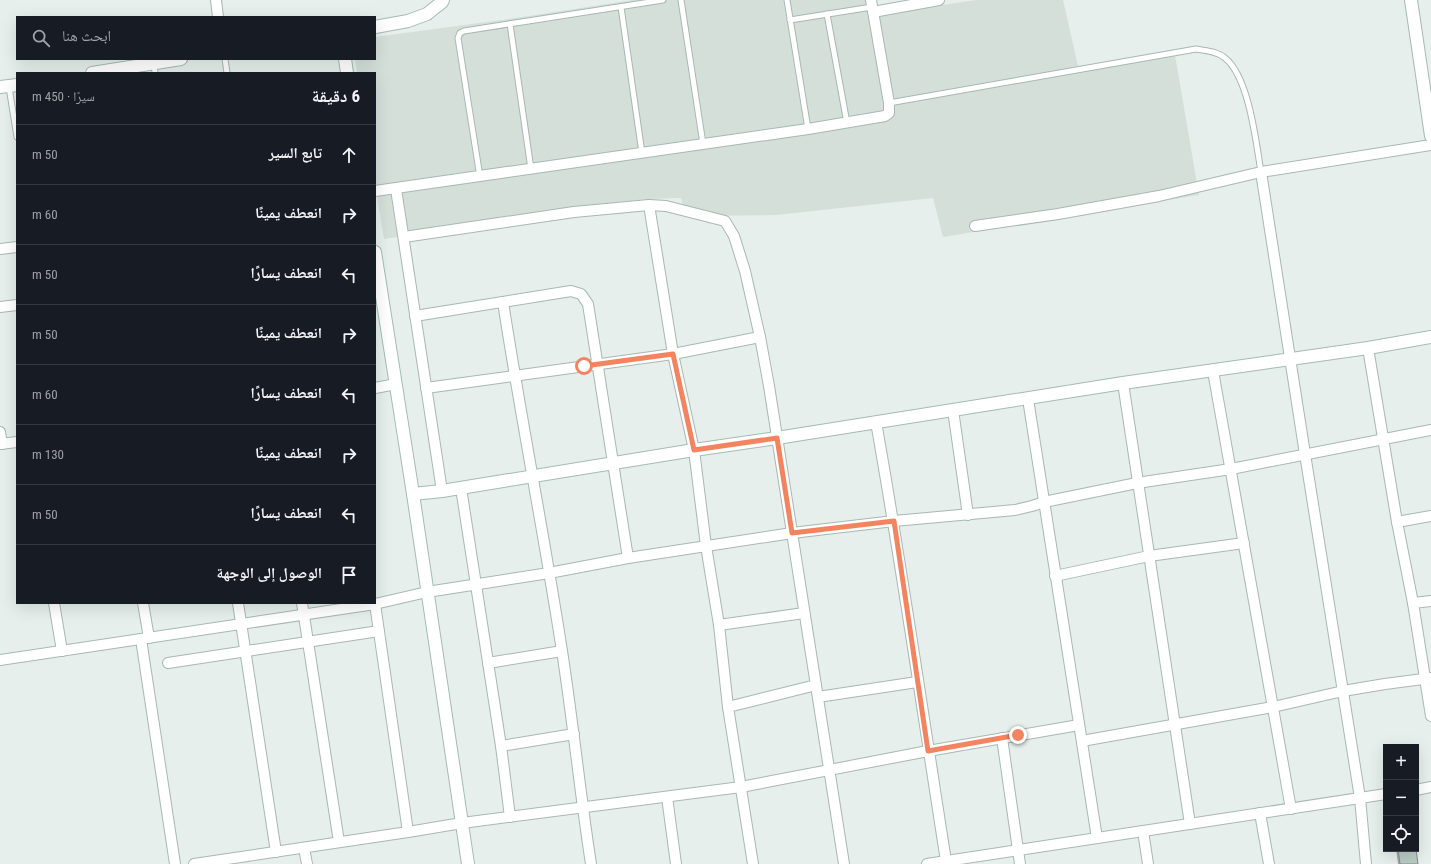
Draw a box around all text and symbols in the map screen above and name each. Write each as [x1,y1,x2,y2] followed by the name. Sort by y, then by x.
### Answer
[16,16,376,60] search box
[30,27,52,49] icon: search
[62,27,111,45] text: ابحث هنا
[312,86,360,106] text: 6 دقيقة
[32,89,95,104] text: سيرًا · 450 m
[269,144,322,162] text: تابع السير
[338,144,360,166] icon: ahead
[32,147,58,162] text: 50 m
[255,204,322,222] text: انعطف يمينًا
[338,204,360,226] icon: right
[32,207,58,222] text: 60 m
[251,264,322,282] text: انعطف يسارًا
[338,264,360,286] icon: left
[32,267,58,282] text: 50 m
[255,324,322,342] text: انعطف يمينًا
[338,324,360,346] icon: right
[32,327,58,342] text: 50 m
[575,357,593,375] route start
[251,384,322,402] text: انعطف يسارًا
[338,384,360,406] icon: left
[32,387,58,402] text: 60 m
[255,444,322,462] text: انعطف يمينًا
[338,444,360,466] icon: right
[32,447,64,462] text: 130 m
[251,504,322,522] text: انعطف يسارًا
[338,504,360,526] icon: left
[32,507,58,522] text: 50 m
[216,564,322,582] text: الوصول إلى الوجهة
[338,564,360,586] icon: arrive
[1009,726,1027,744] route end
[1383,744,1419,852] map controls
[1383,744,1419,780] button: +
[1383,780,1419,816] button: −
[1383,816,1419,852] button: locate

